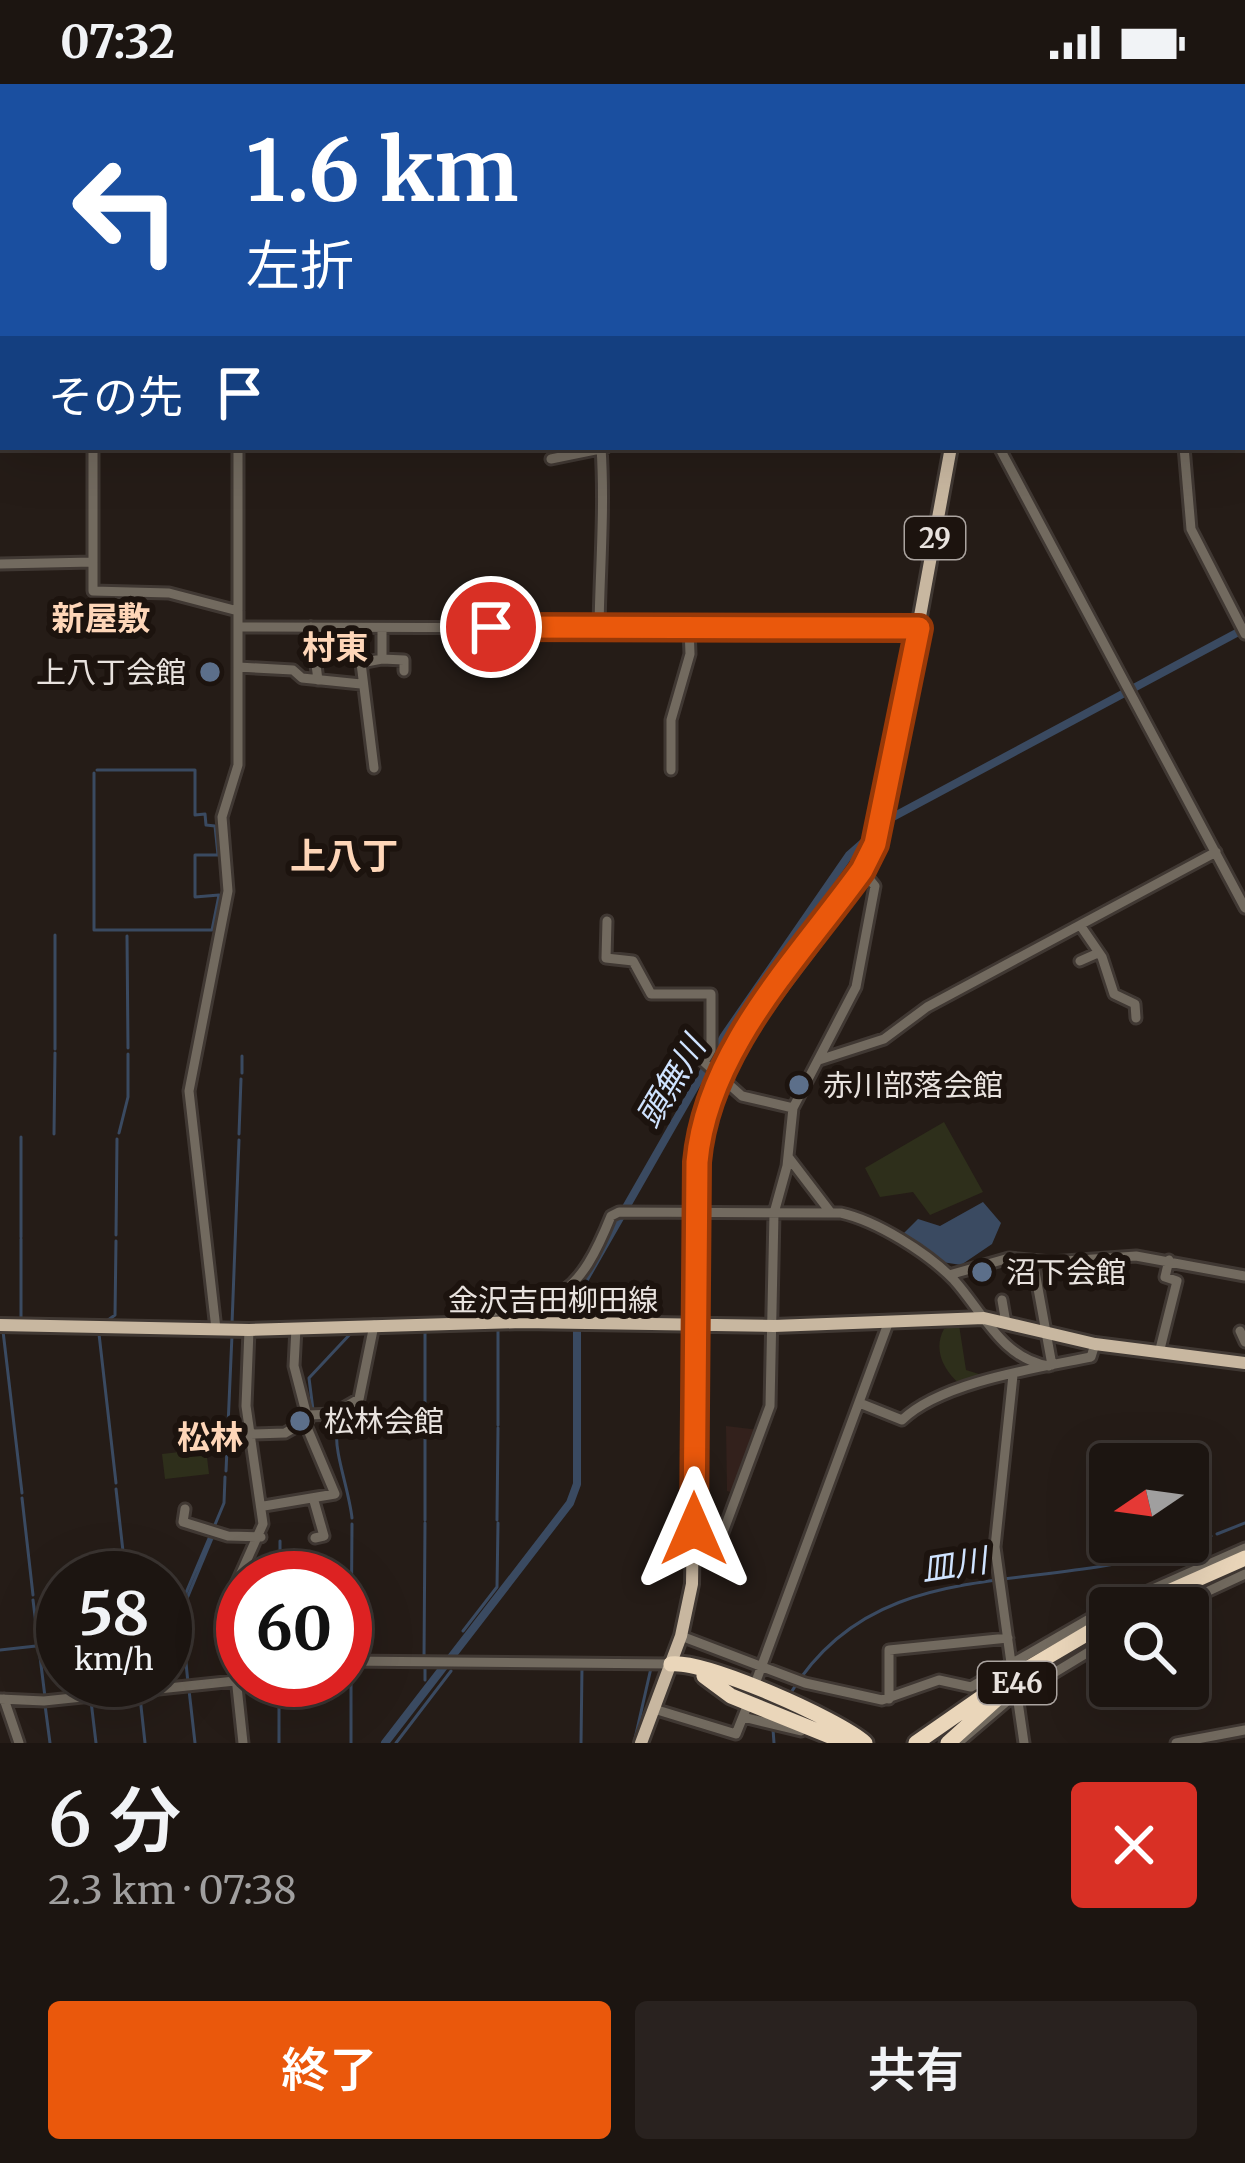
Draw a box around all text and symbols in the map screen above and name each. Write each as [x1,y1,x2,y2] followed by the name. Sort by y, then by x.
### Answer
[60,14,175,70] text: 07:32
[246,118,519,224] text: 1.6 km
[48,132,204,288] icon: left
[246,232,354,300] text: 左折
[207,360,273,426] icon: arrive
[48,369,183,425] text: その先
[905,517,965,559] road number: 29
[440,576,542,678] pin
[458,594,524,660] icon: arrive
[52,598,151,639] district label: 新屋敷
[302,627,368,668] district label: 村東
[36,653,186,691] place label: 上八丁会館
[197,659,223,685] marker: 上八丁会館
[290,834,398,879] district label: 上八丁
[628,1026,716,1135] water label: 頭無川
[823,1066,1003,1104] place label: 赤川部落会館
[786,1072,812,1098] marker: 赤川部落会館
[1006,1253,1126,1291] place label: 沼下会館
[969,1259,995,1285] marker: 沼下会館
[448,1281,658,1319] street label: 金沢吉田柳田線
[324,1402,444,1440] place label: 松林会館
[287,1408,313,1434] marker: 松林会館
[177,1417,243,1458] district label: 松林
[1089,1443,1209,1563] north arrow
[1089,1443,1209,1707] map controls
[631,1466,757,1592] position arrow
[918,1539,993,1590] water label: 皿川
[216,1551,372,1707] speed limit sign: 60
[78,1576,150,1651] text: 58
[1089,1587,1209,1707] button: search
[74,1640,154,1678] text: km/h
[978,1662,1056,1704] road number: E46
[48,1775,181,1866] text: 6 分
[1071,1782,1197,1908] button: close
[48,1866,296,1915] text: 2.3 km · 07:38
[48,2001,611,2139] button: 終了
[635,2001,1197,2139] button: 共有

